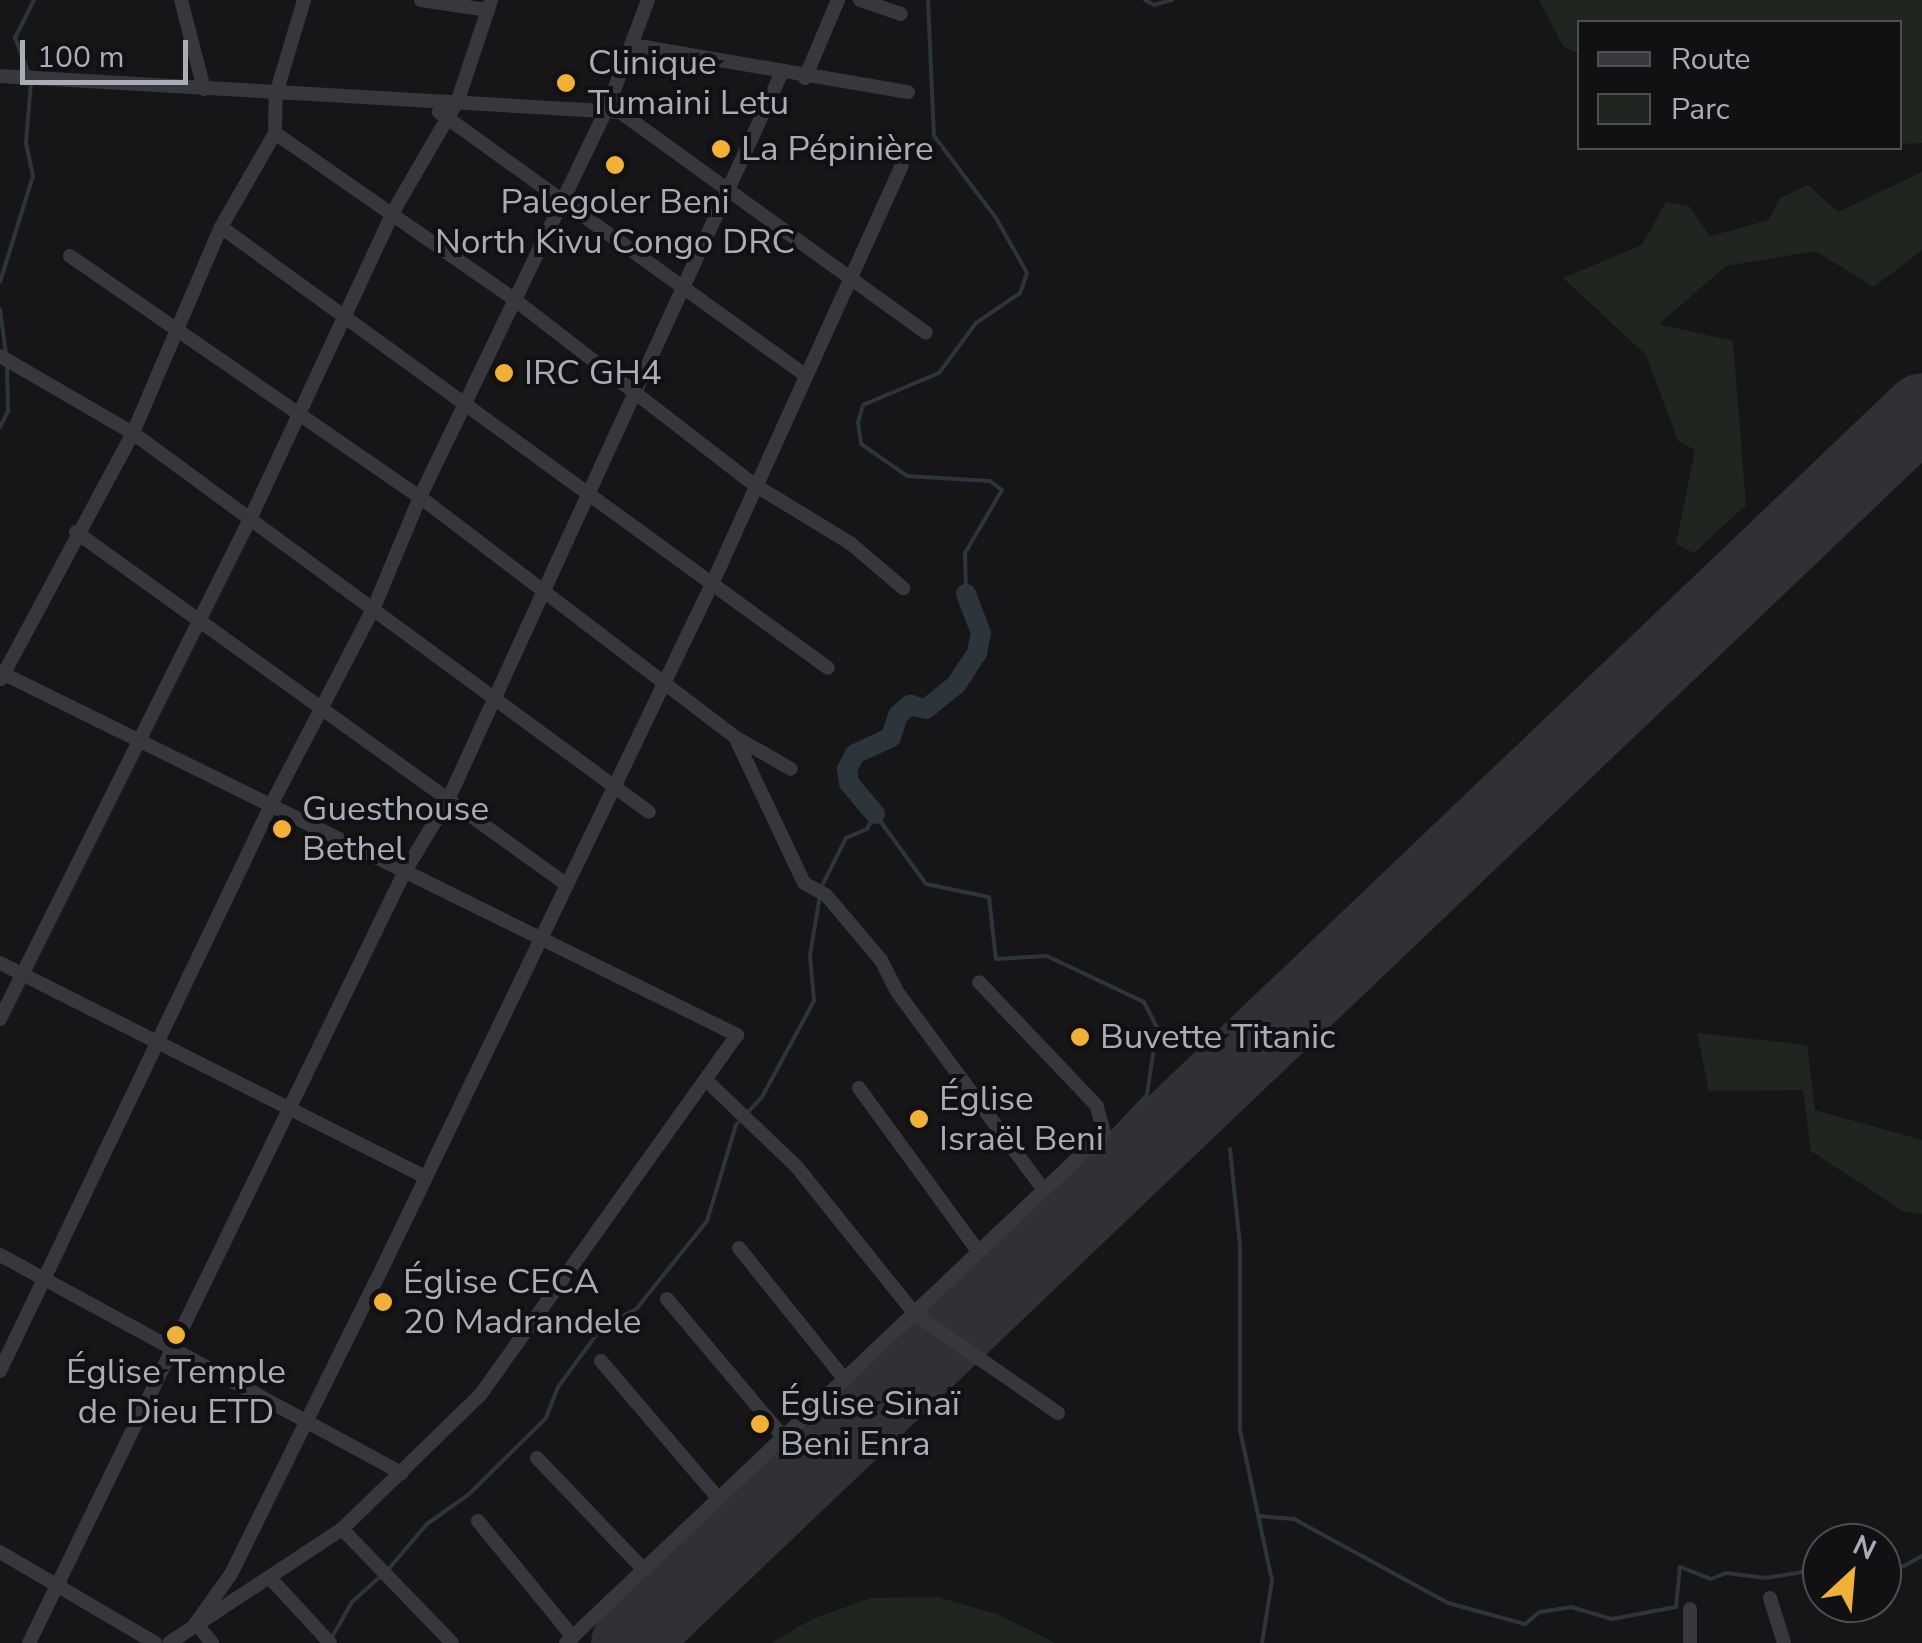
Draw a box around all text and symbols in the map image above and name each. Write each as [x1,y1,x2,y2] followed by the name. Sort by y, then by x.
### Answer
[25,20,192,82] scale bar
[1577,20,1902,150] legend
[37,37,124,78] text: 100 m
[1671,39,1751,80] text: Route
[588,42,789,124] place label: Clinique Tumaini Letu
[553,70,579,96] marker: Clinique Tumaini Letu
[1671,89,1730,130] text: Parc
[741,128,934,170] place label: La Pépinière
[710,138,732,160] marker: La Pépinière
[604,154,626,176] marker: Palegoler Beni North Kivu Congo DRC
[435,181,795,263] place label: Palegoler Beni North Kivu Congo DRC
[524,352,662,394] place label: IRC GH4
[493,362,515,384] marker: IRC GH4
[302,788,489,870] place label: Guesthouse Bethel
[271,818,293,840] marker: Guesthouse Bethel
[1100,1016,1335,1058] place label: Buvette Titanic
[1069,1026,1091,1048] marker: Buvette Titanic
[939,1078,1104,1160] place label: Église Israël Beni
[908,1108,930,1130] marker: Église Israël Beni
[403,1261,641,1343] place label: Église CECA 20 Madrandele
[372,1291,394,1313] marker: Église CECA 20 Madrandele
[165,1324,187,1346] marker: Église Temple de Dieu ETD
[66,1351,286,1433] place label: Église Temple de Dieu ETD
[780,1383,960,1465] place label: Église Sinaï Beni Enra
[749,1413,771,1435] marker: Église Sinaï Beni Enra
[1802,1523,1902,1623] north arrow
[1847,1526,1882,1570] text: N

